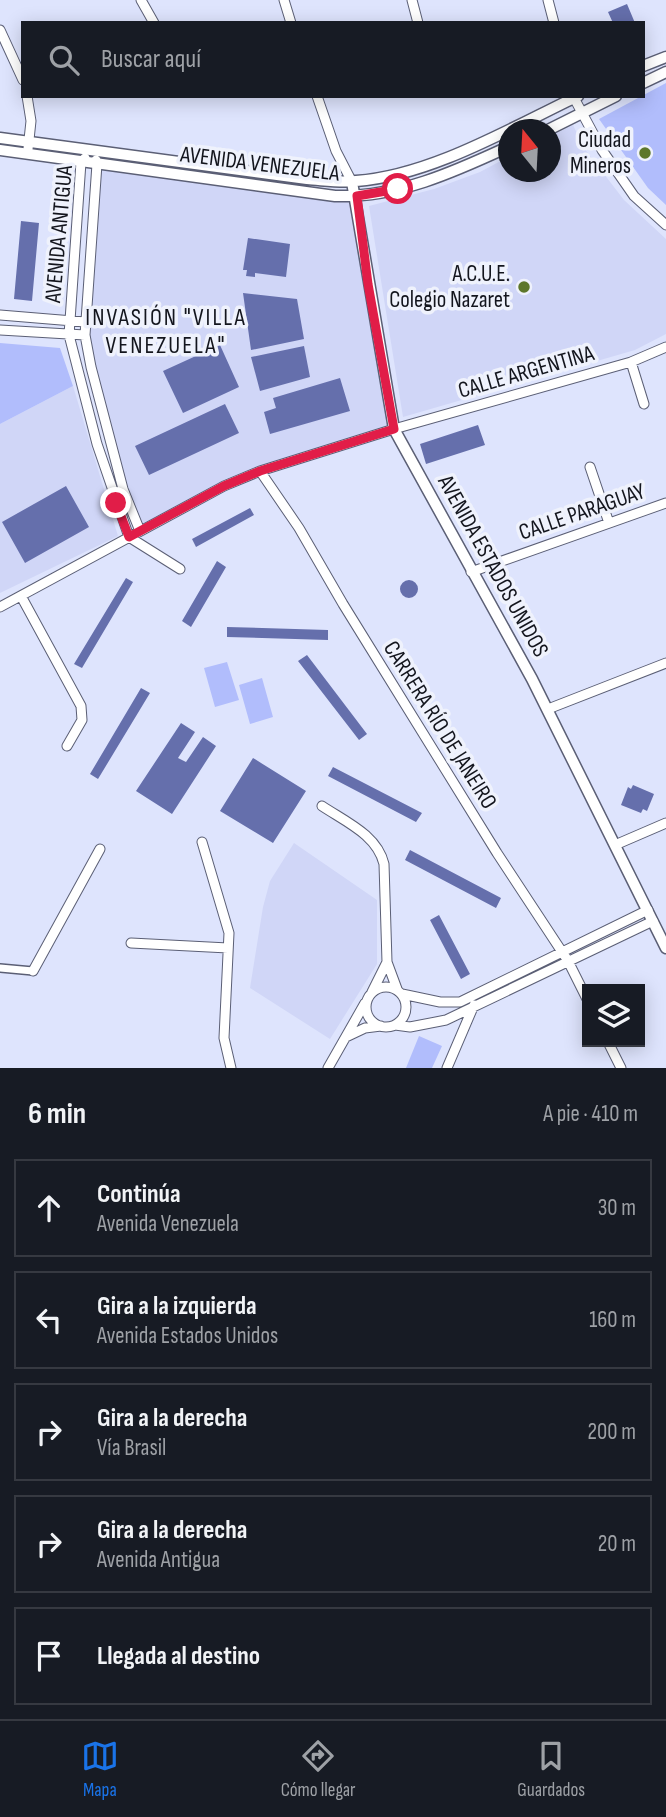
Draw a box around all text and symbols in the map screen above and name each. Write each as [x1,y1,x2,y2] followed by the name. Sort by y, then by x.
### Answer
[21,21,645,98] search box
[45,41,83,79] icon: search
[101,44,201,75] text: Buscar aquí
[498,119,561,182] north arrow
[570,126,631,180] place label: Ciudad Mineros
[178,140,341,188] street label: AVENIDA VENEZUELA
[637,145,653,161] marker: Ciudad Mineros
[39,164,79,305] street label: AVENIDA ANTIGUA
[382,173,413,204] route start
[389,260,510,314] place label: A.C.U.E. Colegio Nazaret
[516,279,532,295] marker: A.C.U.E. Colegio Nazaret
[85,303,247,360] district label: INVASIÓN "VILLA VENEZUELA"
[455,339,597,405] street label: CALLE ARGENTINA
[431,469,555,662] street label: AVENIDA ESTADOS UNIDOS
[515,477,649,547] street label: CALLE PARAGUAY
[100,487,131,518] route end
[377,636,503,814] street label: CARRERA RÍO DE JANEIRO
[582,984,645,1047] map controls
[582,984,645,1047] button: layers
[28,1096,86,1132] text: 6 min
[543,1100,638,1128] text: A pie · 410 m
[97,1179,181,1210] text: Continúa
[30,1189,68,1227] icon: ahead
[598,1194,636,1222] text: 30 m
[97,1210,239,1238] text: Avenida Venezuela
[97,1291,257,1322] text: Gira a la izquierda
[30,1301,68,1339] icon: left
[589,1306,636,1334] text: 160 m
[97,1322,278,1350] text: Avenida Estados Unidos
[97,1403,247,1434] text: Gira a la derecha
[30,1413,68,1451] icon: right
[588,1418,636,1446] text: 200 m
[97,1434,166,1462] text: Vía Brasil
[97,1515,247,1546] text: Gira a la derecha
[30,1525,68,1563] icon: right
[598,1530,636,1558] text: 20 m
[97,1546,220,1574] text: Avenida Antigua
[30,1637,68,1675] icon: arrive
[97,1641,260,1672] text: Llegada al destino
[81,1737,119,1802] tab: Mapa
[281,1737,356,1802] tab: Cómo llegar
[517,1737,585,1802] tab: Guardados

